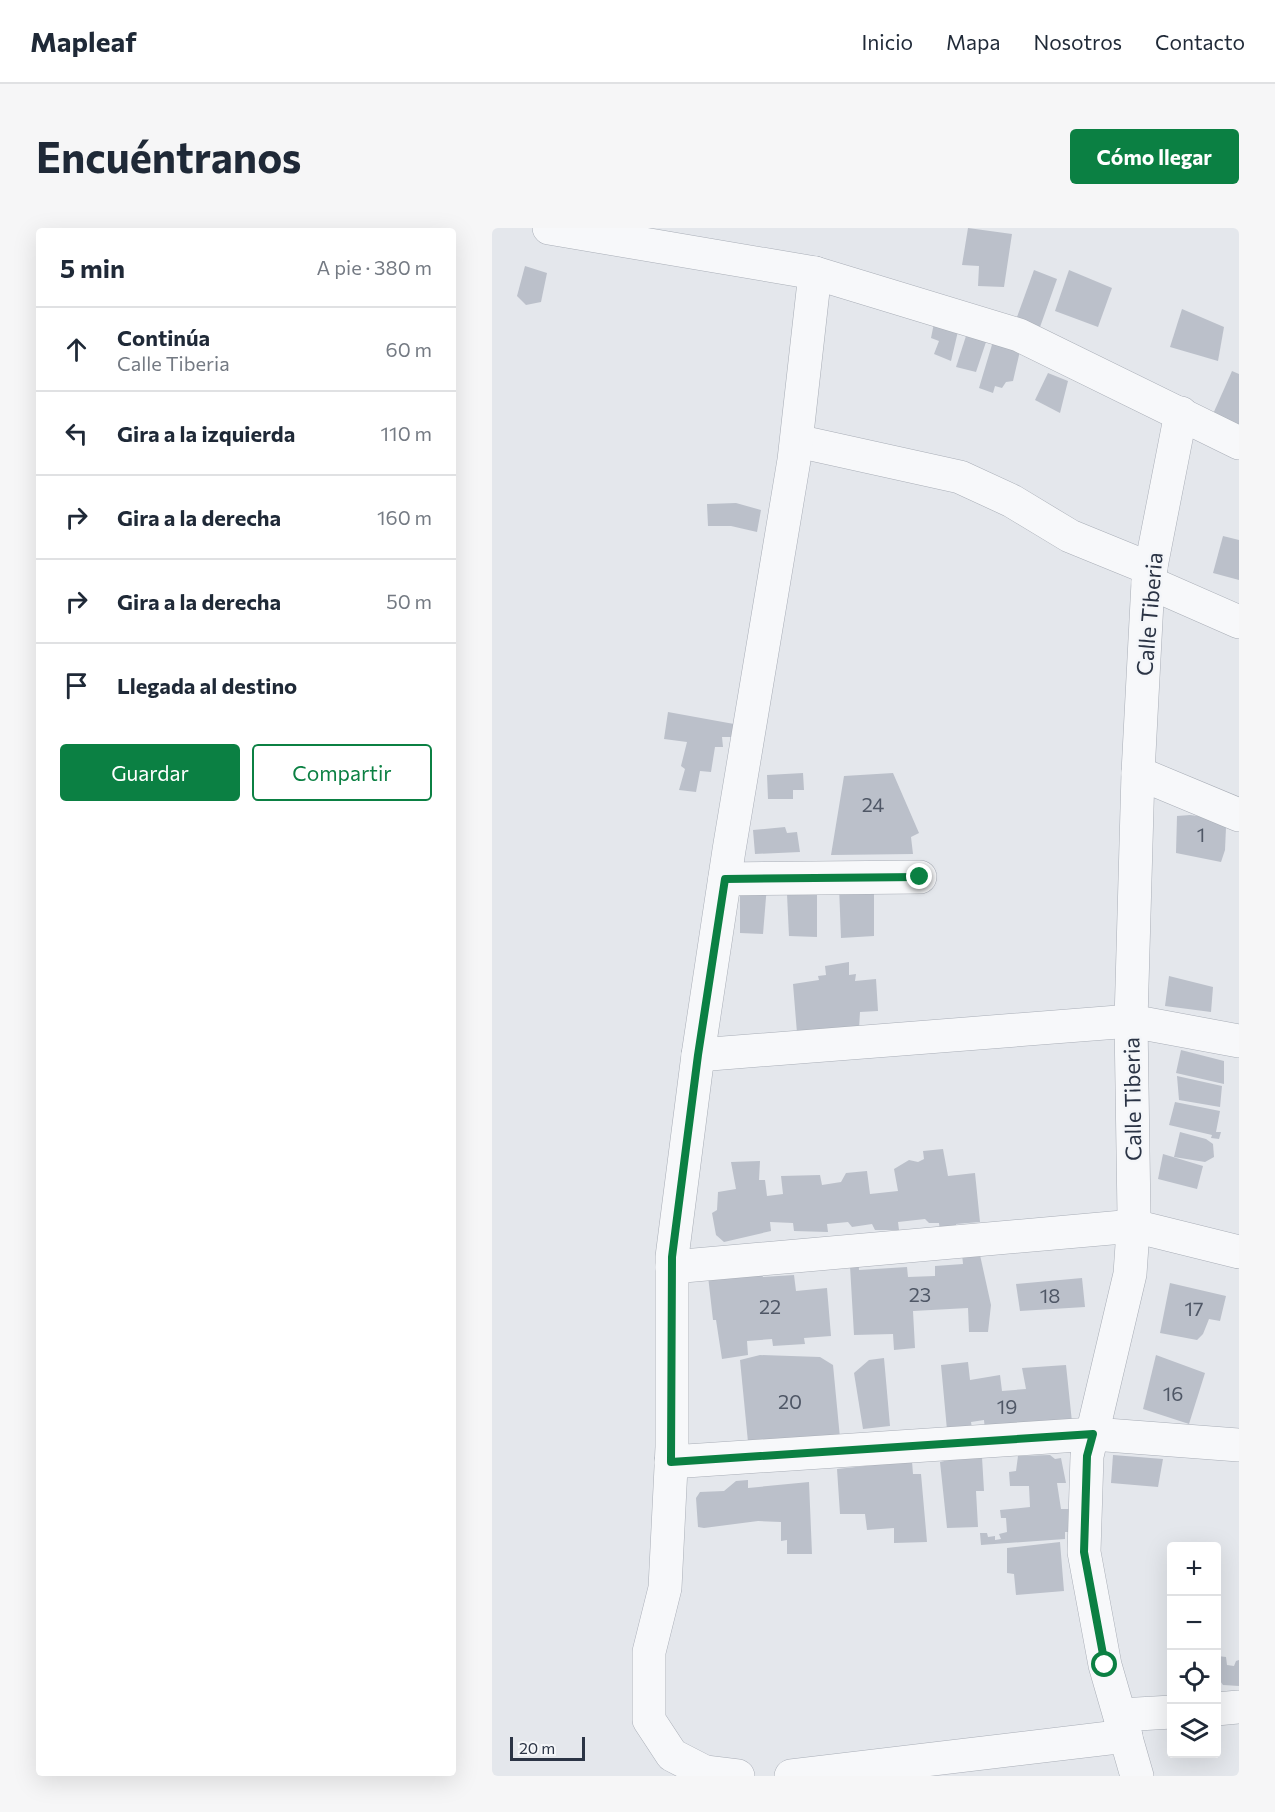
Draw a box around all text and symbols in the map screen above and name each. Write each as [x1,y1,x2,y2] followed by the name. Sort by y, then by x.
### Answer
[30,24,137,58] text: Mapleaf
[861,29,913,54] text: Inicio
[946,29,1000,54] text: Mapa
[1033,29,1122,54] text: Nosotros
[1155,29,1245,54] text: Contacto
[1070,129,1239,184] button: Cómo llegar
[36,130,301,182] text: Encuéntranos
[60,252,125,283] text: 5 min
[317,255,432,279] text: A pie · 380 m
[117,324,210,351] text: Continúa
[60,333,93,366] icon: ahead
[386,337,432,361] text: 60 m
[117,351,230,375] text: Calle Tiberia
[60,417,93,450] icon: left
[117,420,295,447] text: Gira a la izquierda
[381,421,432,445] text: 110 m
[60,501,93,534] icon: right
[117,504,281,531] text: Gira a la derecha
[377,505,432,529] text: 160 m
[1130,551,1168,677] street label: Calle Tiberia
[60,585,93,618] icon: right
[117,588,281,615] text: Gira a la derecha
[386,589,432,613] text: 50 m
[60,669,93,702] icon: arrive
[117,672,297,699] text: Llegada al destino
[60,744,240,801] button: Guardar
[252,744,432,801] button: Compartir
[862,792,884,816] house number: 24
[1197,822,1205,846] house number: 1
[906,863,932,889] route end
[1117,1037,1147,1161] street label: Calle Tiberia
[909,1282,931,1306] house number: 23
[1040,1283,1060,1307] house number: 18
[759,1294,781,1318] house number: 22
[1184,1296,1204,1320] house number: 17
[1163,1381,1183,1405] house number: 16
[778,1389,802,1413] house number: 20
[997,1394,1017,1418] house number: 19
[1167,1542,1221,1758] map controls
[1167,1542,1221,1596] button: +
[1167,1596,1221,1650] button: −
[1167,1650,1221,1704] button: locate
[1091,1651,1117,1677] route start
[1167,1704,1221,1758] button: layers
[510,1734,585,1762] scale bar
[519,1738,555,1757] text: 20 m

